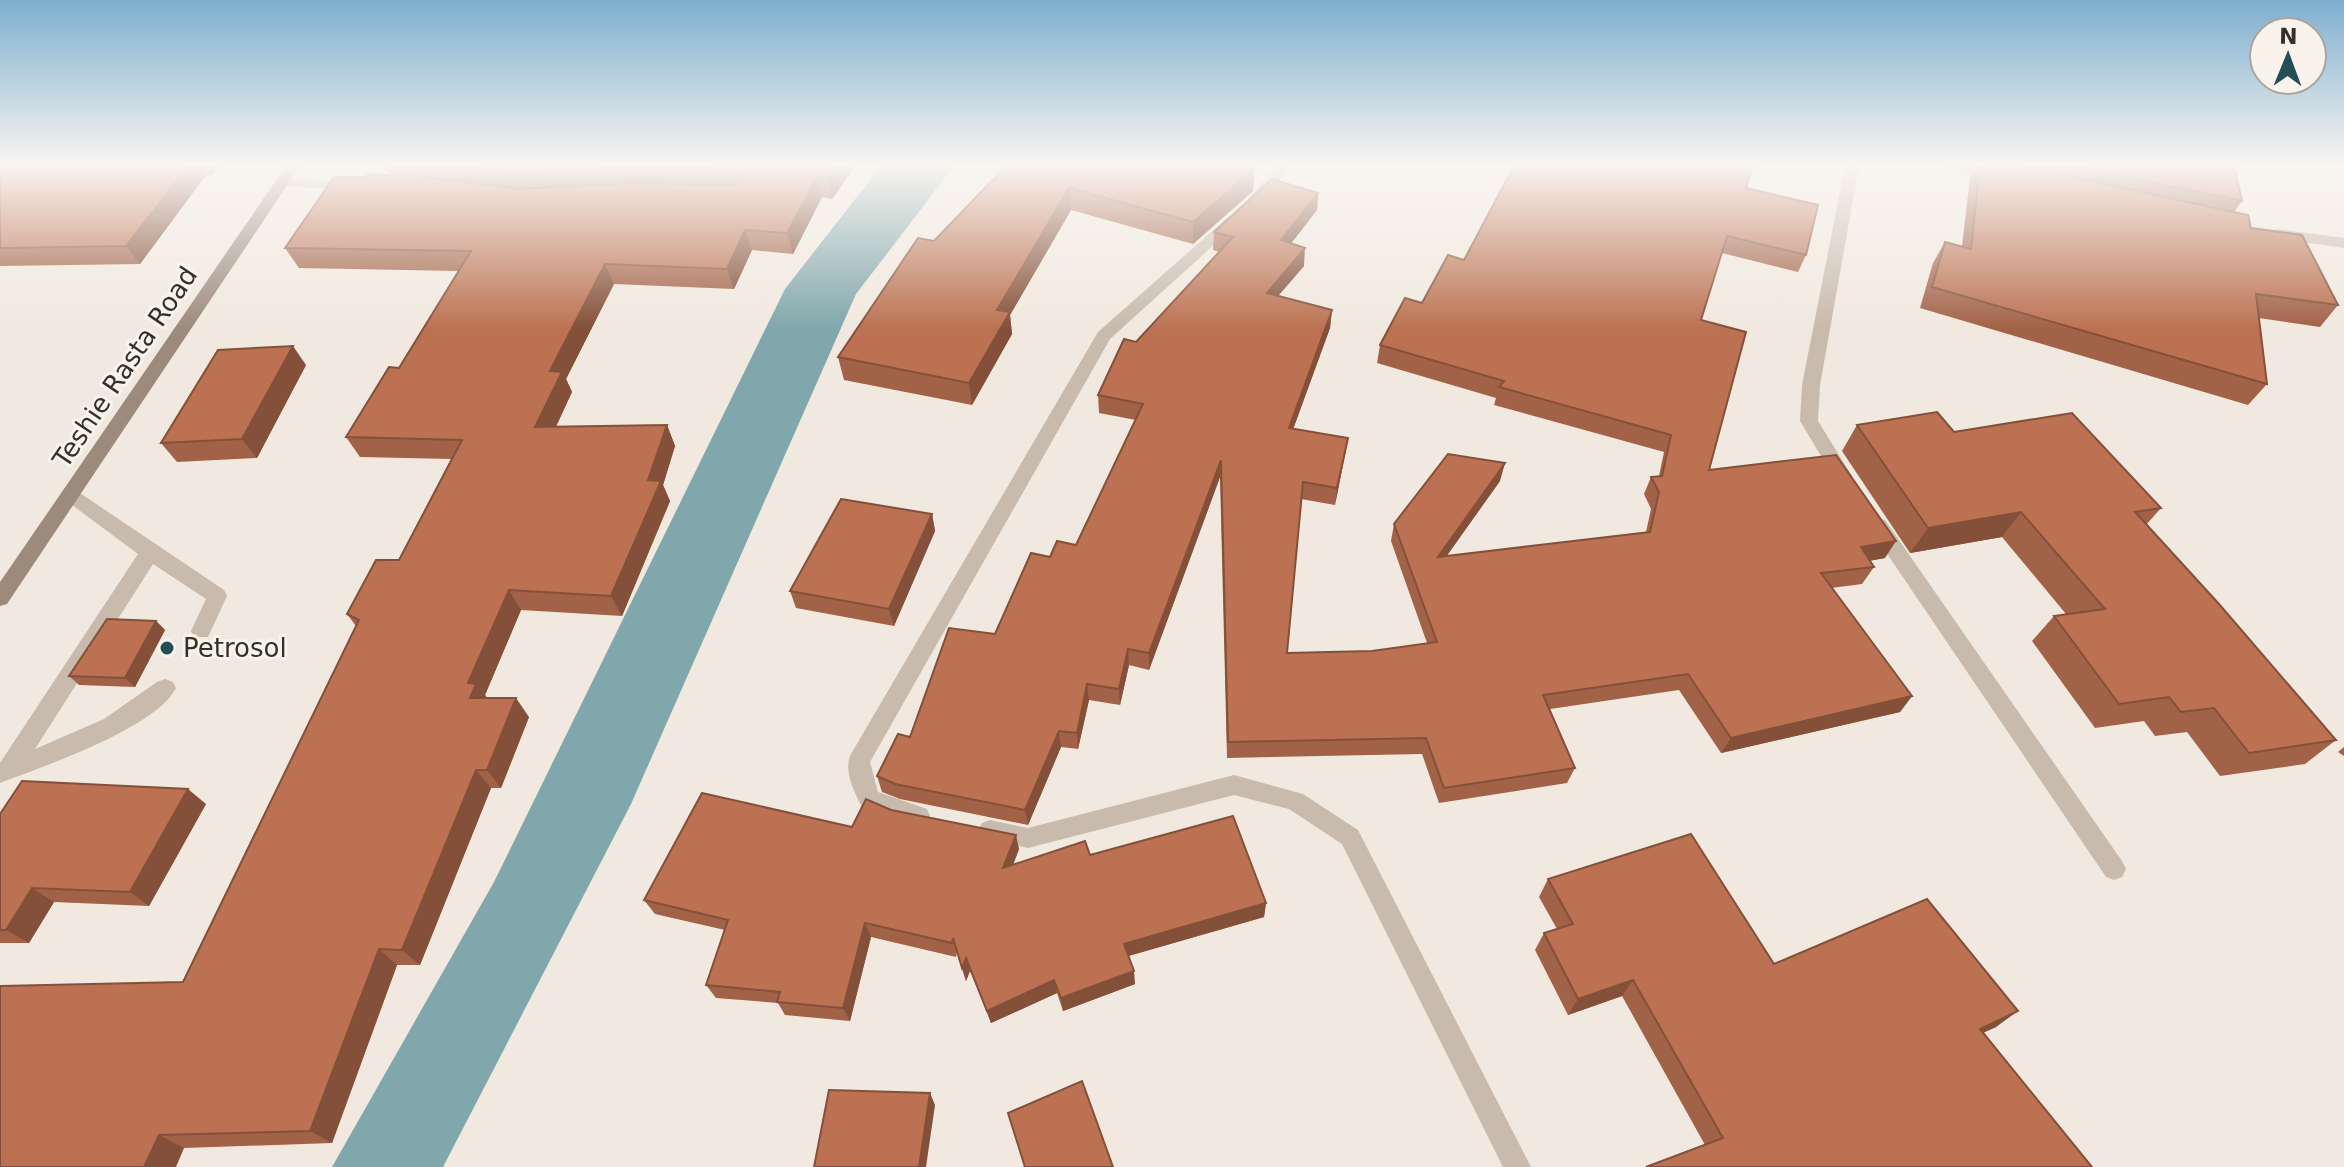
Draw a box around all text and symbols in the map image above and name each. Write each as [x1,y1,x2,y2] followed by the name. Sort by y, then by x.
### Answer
[2248,16,2328,96] north arrow
[2279,24,2298,49] text: N
[46,261,203,474] street label: Teshie Rasta Road
[183,633,287,663] place label: Petrosol
[158,639,176,657] marker: Petrosol

